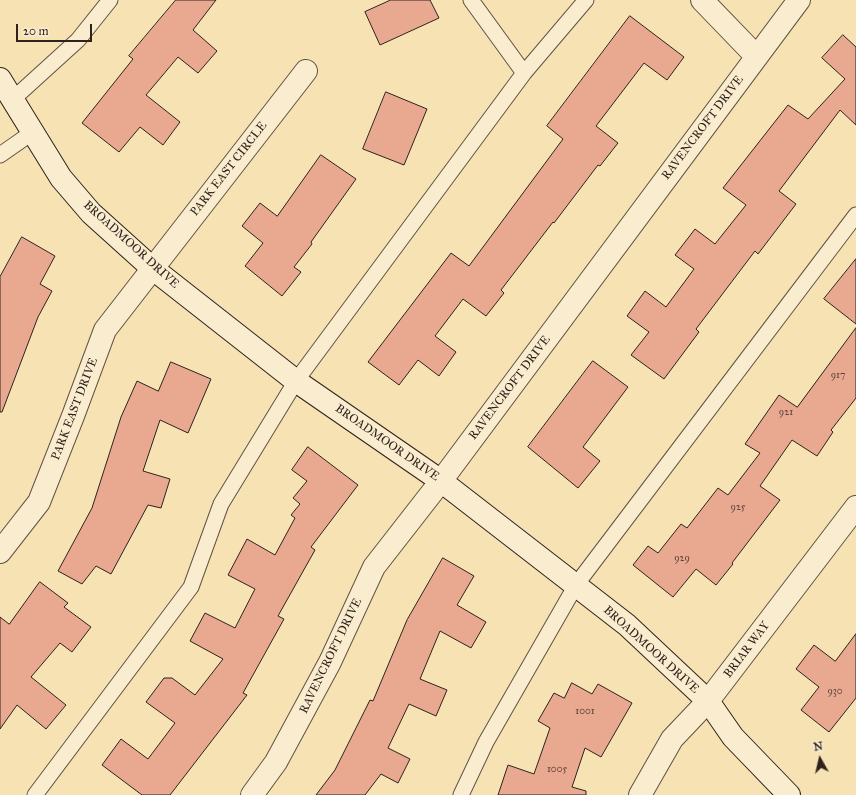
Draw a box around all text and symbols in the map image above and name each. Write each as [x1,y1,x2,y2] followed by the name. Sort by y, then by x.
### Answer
[18,16,94,42] scale bar
[23,24,49,38] text: 20 m
[659,73,747,183] street label: RAVENCROFT DRIVE
[188,119,270,219] street label: PARK EAST CIRCLE
[80,198,182,292] street label: BROADMOOR DRIVE
[466,333,554,443] street label: RAVENCROFT DRIVE
[49,356,101,462] street label: PARK EAST DRIVE
[831,370,845,382] house number: 917
[332,402,442,484] street label: BROADMOOR DRIVE
[779,407,793,419] house number: 921
[731,502,745,514] house number: 925
[674,553,690,565] house number: 929
[297,596,365,716] street label: RAVENCROFT DRIVE
[600,603,702,697] street label: BROADMOOR DRIVE
[721,619,773,681] street label: BRIAR WAY
[827,686,843,698] house number: 930
[575,706,595,718] house number: 1001
[800,739,840,779] north arrow
[813,740,824,754] text: N
[547,764,567,776] house number: 1005

